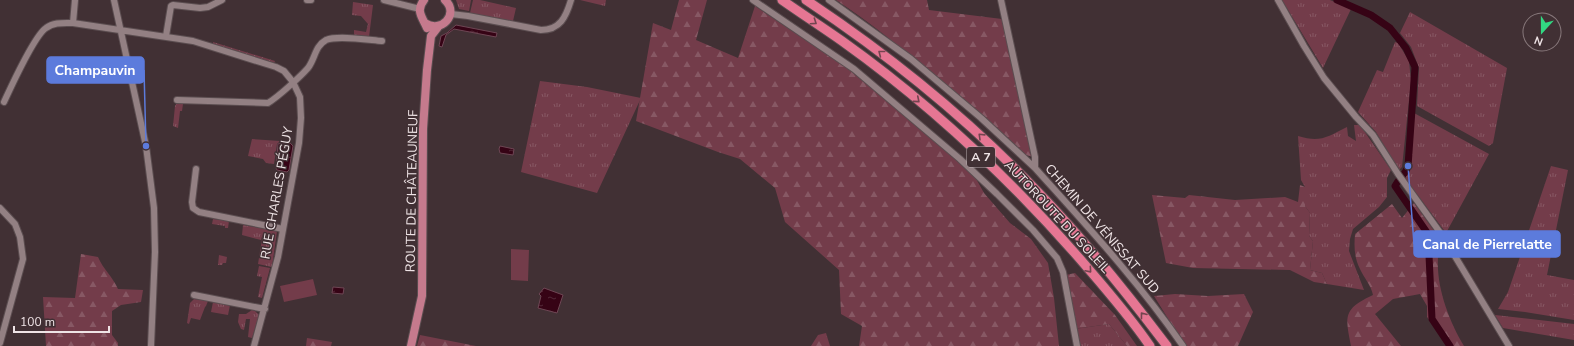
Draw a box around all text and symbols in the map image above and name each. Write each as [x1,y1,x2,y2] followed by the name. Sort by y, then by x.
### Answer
[1522,12,1562,52] north arrow
[810,17,817,25] one-way arrow
[1532,32,1545,49] text: N
[878,51,885,58] one-way arrow
[47,57,144,83] callout: Champauvin
[55,61,135,80] text: Champauvin
[913,96,920,103] one-way arrow
[401,110,422,272] street label: ROUTE DE CHÂTEAUNEUF
[256,125,298,261] street label: RUE CHARLES PÉGUY
[978,134,986,141] one-way arrow
[967,147,995,167] road number: A 7
[1000,157,1114,277] street label: AUTOROUTE DU SOLEIL
[1041,160,1164,298] street label: CHEMIN DE VÉNISSAT SUD
[1414,231,1560,257] callout: Canal de Pierrelatte
[1422,235,1552,254] text: Canal de Pierrelatte
[1085,265,1092,273] one-way arrow
[14,308,109,334] scale bar
[1141,312,1148,319] one-way arrow
[20,314,55,330] text: 100 m

